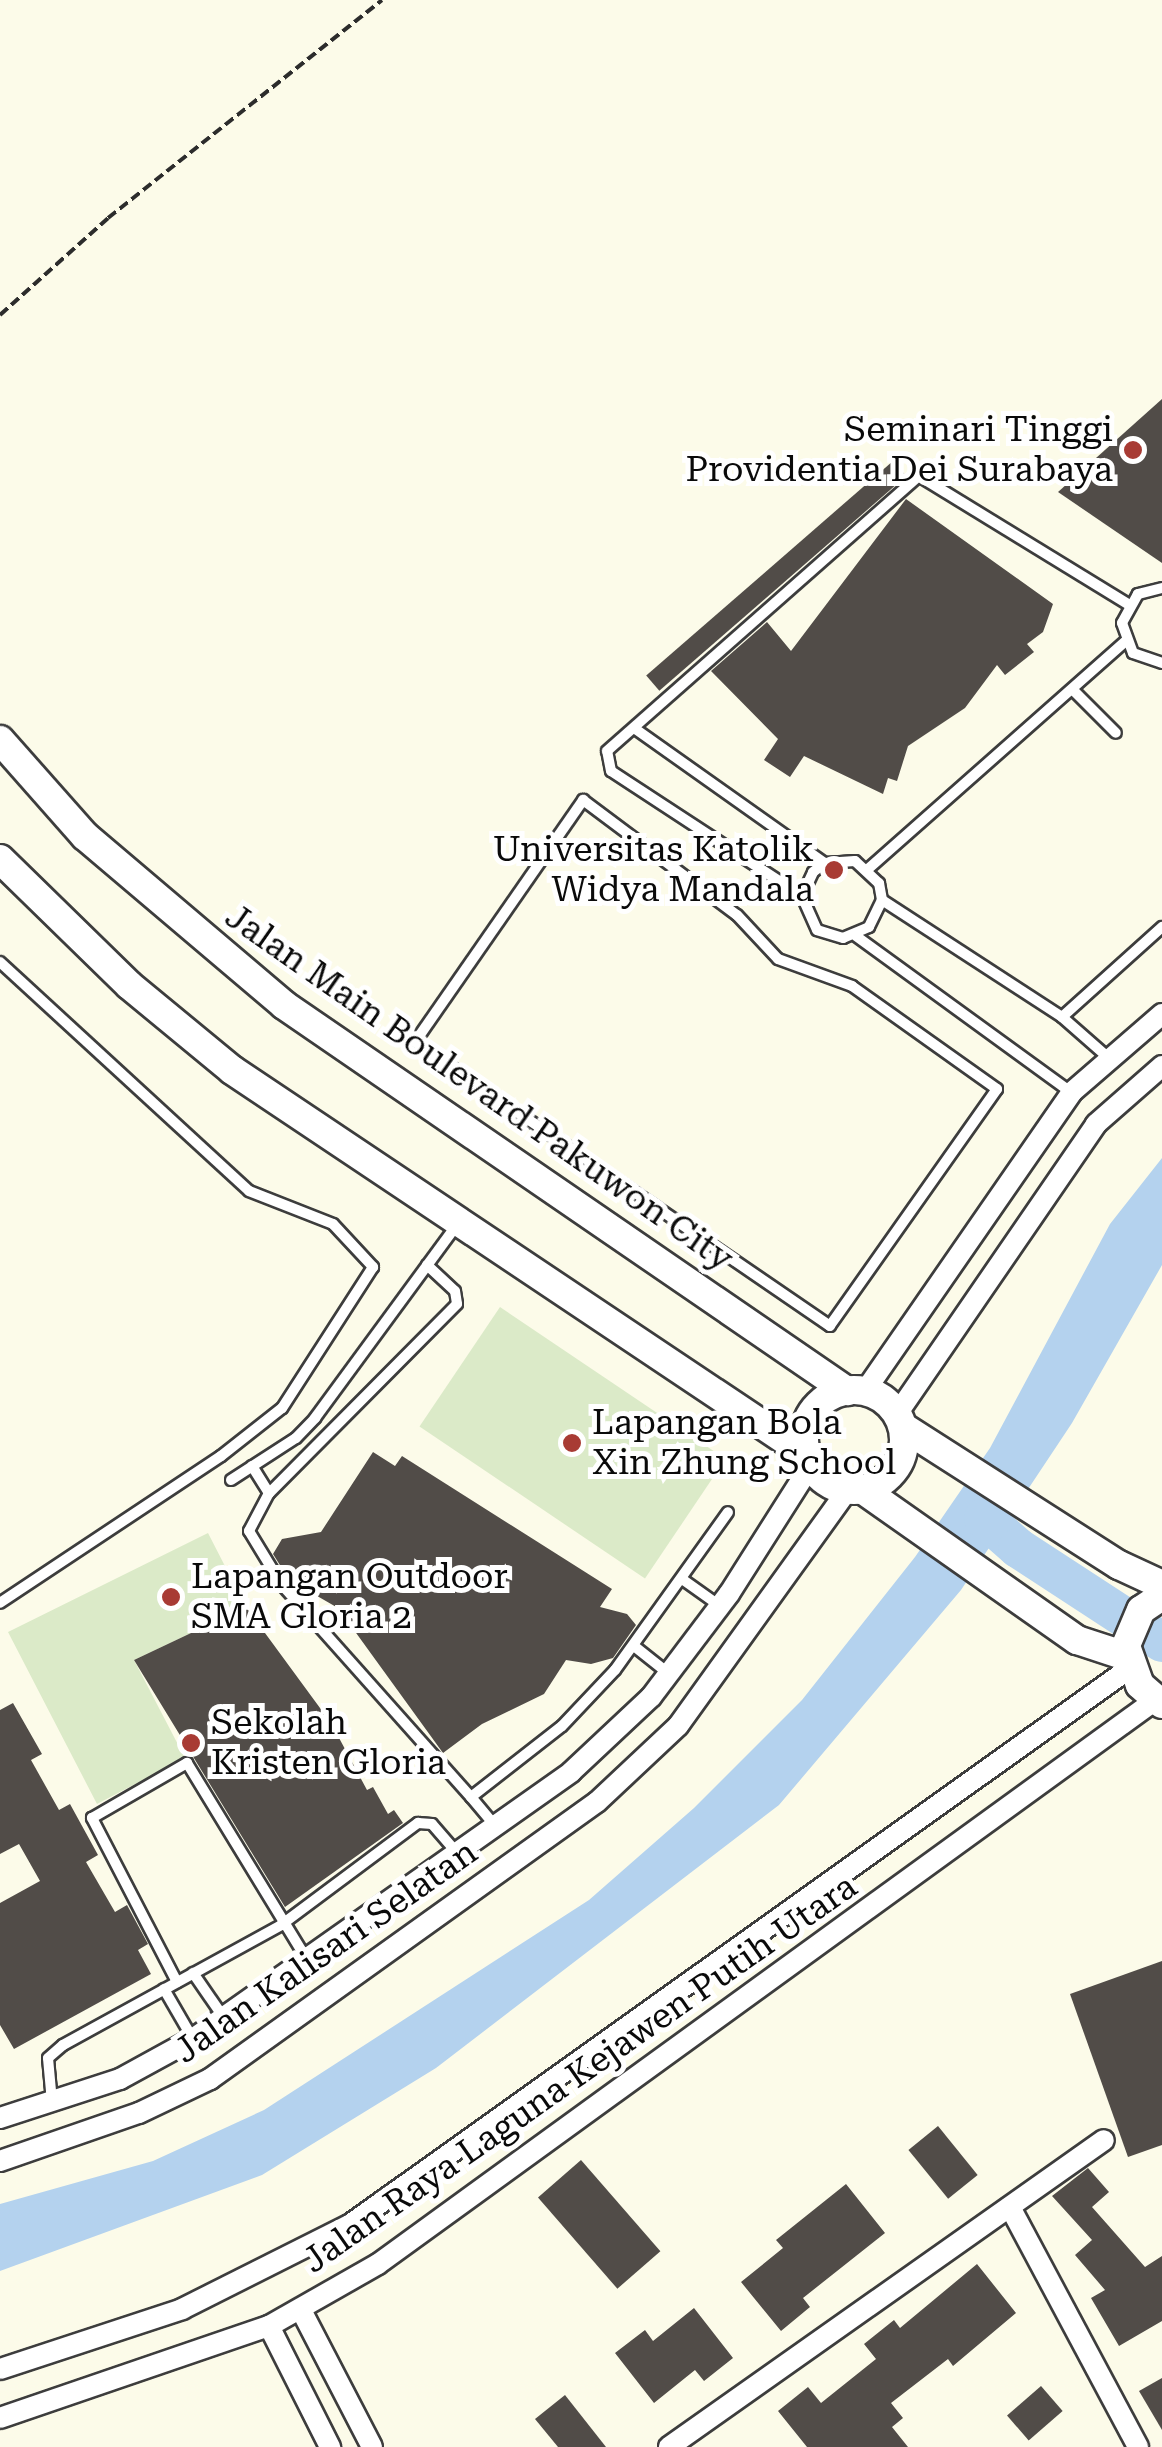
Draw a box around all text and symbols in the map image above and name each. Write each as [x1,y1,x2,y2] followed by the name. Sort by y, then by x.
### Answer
[685,409,1113,491] place label: Seminari Tinggi Providentia Dei Surabaya
[1122,439,1144,461] marker: Seminari Tinggi Providentia Dei Surabaya
[493,829,814,911] place label: Universitas Katolik Widya Mandala
[823,859,845,881] marker: Universitas Katolik Widya Mandala
[217,896,741,1280] street label: Jalan Main Boulevard Pakuwon City
[592,1402,896,1484] place label: Lapangan Bola Xin Zhung School
[561,1432,583,1454] marker: Lapangan Bola Xin Zhung School
[191,1556,508,1638] place label: Lapangan Outdoor SMA Gloria 2
[160,1586,182,1608] marker: Lapangan Outdoor SMA Gloria 2
[211,1702,446,1784] place label: Sekolah Kristen Gloria
[180,1732,202,1754] marker: Sekolah Kristen Gloria
[166,1832,486,2072] street label: Jalan Kalisari Selatan
[295,1866,865,2282] street label: Jalan Raya Laguna Kejawen Putih Utara

